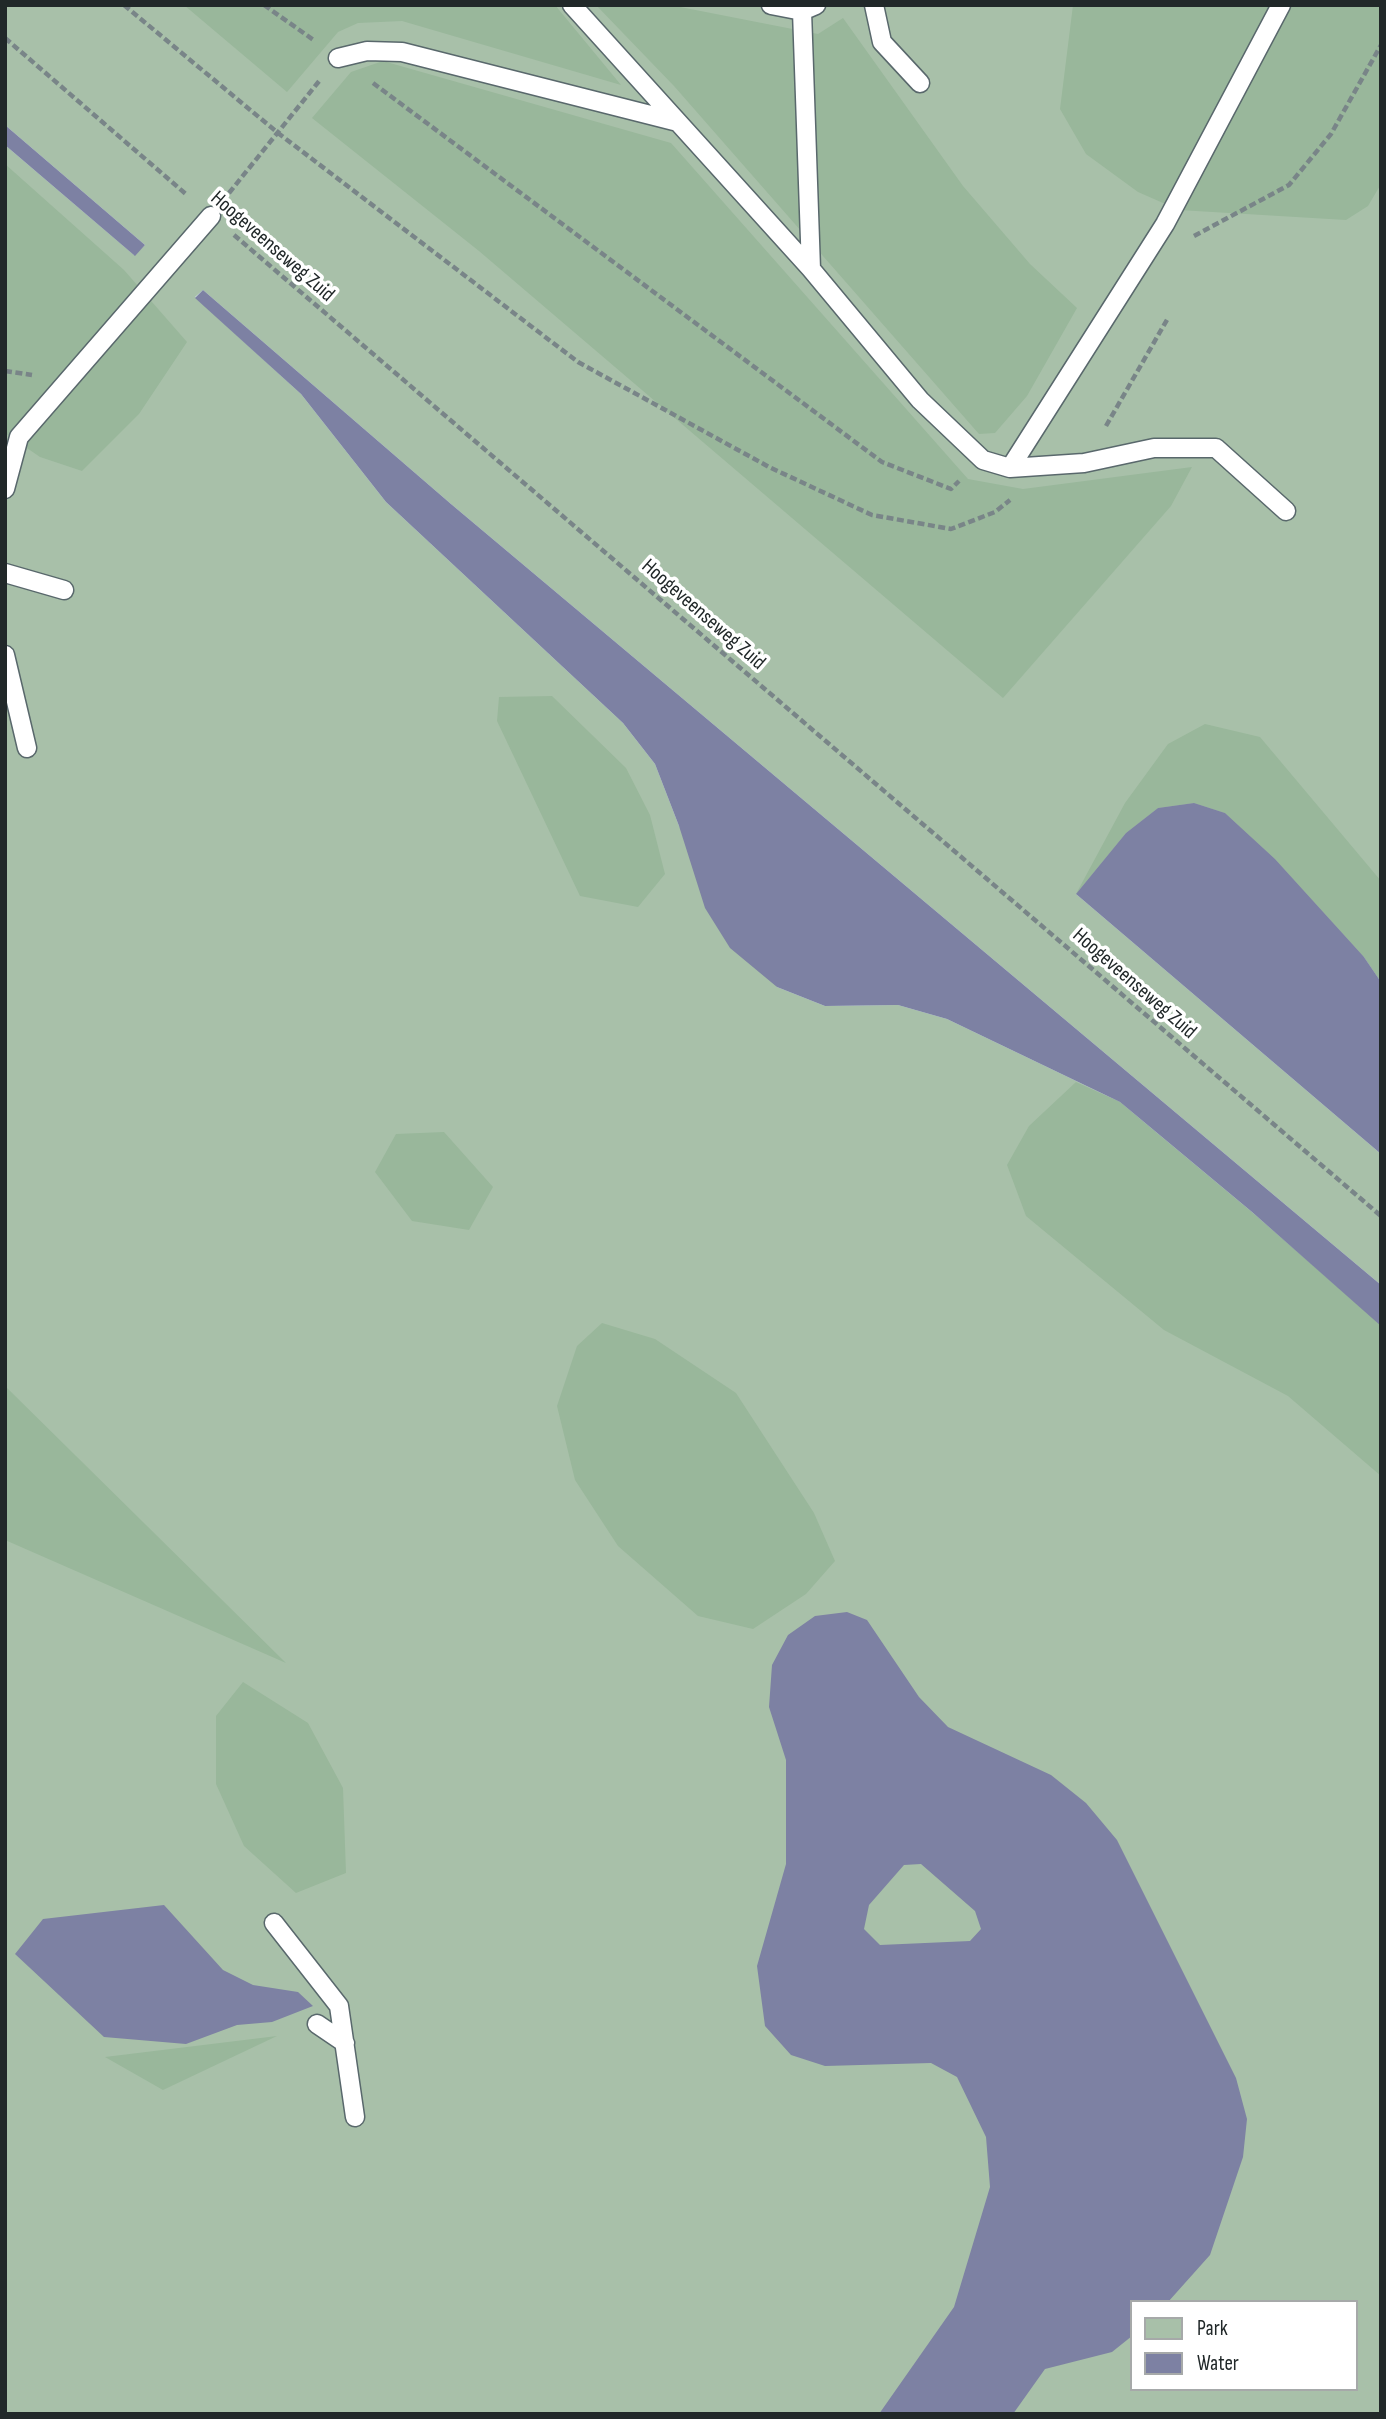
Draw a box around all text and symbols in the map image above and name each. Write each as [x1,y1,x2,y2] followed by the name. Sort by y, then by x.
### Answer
[205,186,339,308] street label: Hoogeveenseweg Zuid
[636,554,770,676] street label: Hoogeveenseweg Zuid
[1067,923,1201,1045] street label: Hoogeveenseweg Zuid
[1130,2300,1358,2391] legend
[1197,2316,1228,2341] text: Park
[1197,2351,1239,2376] text: Water

